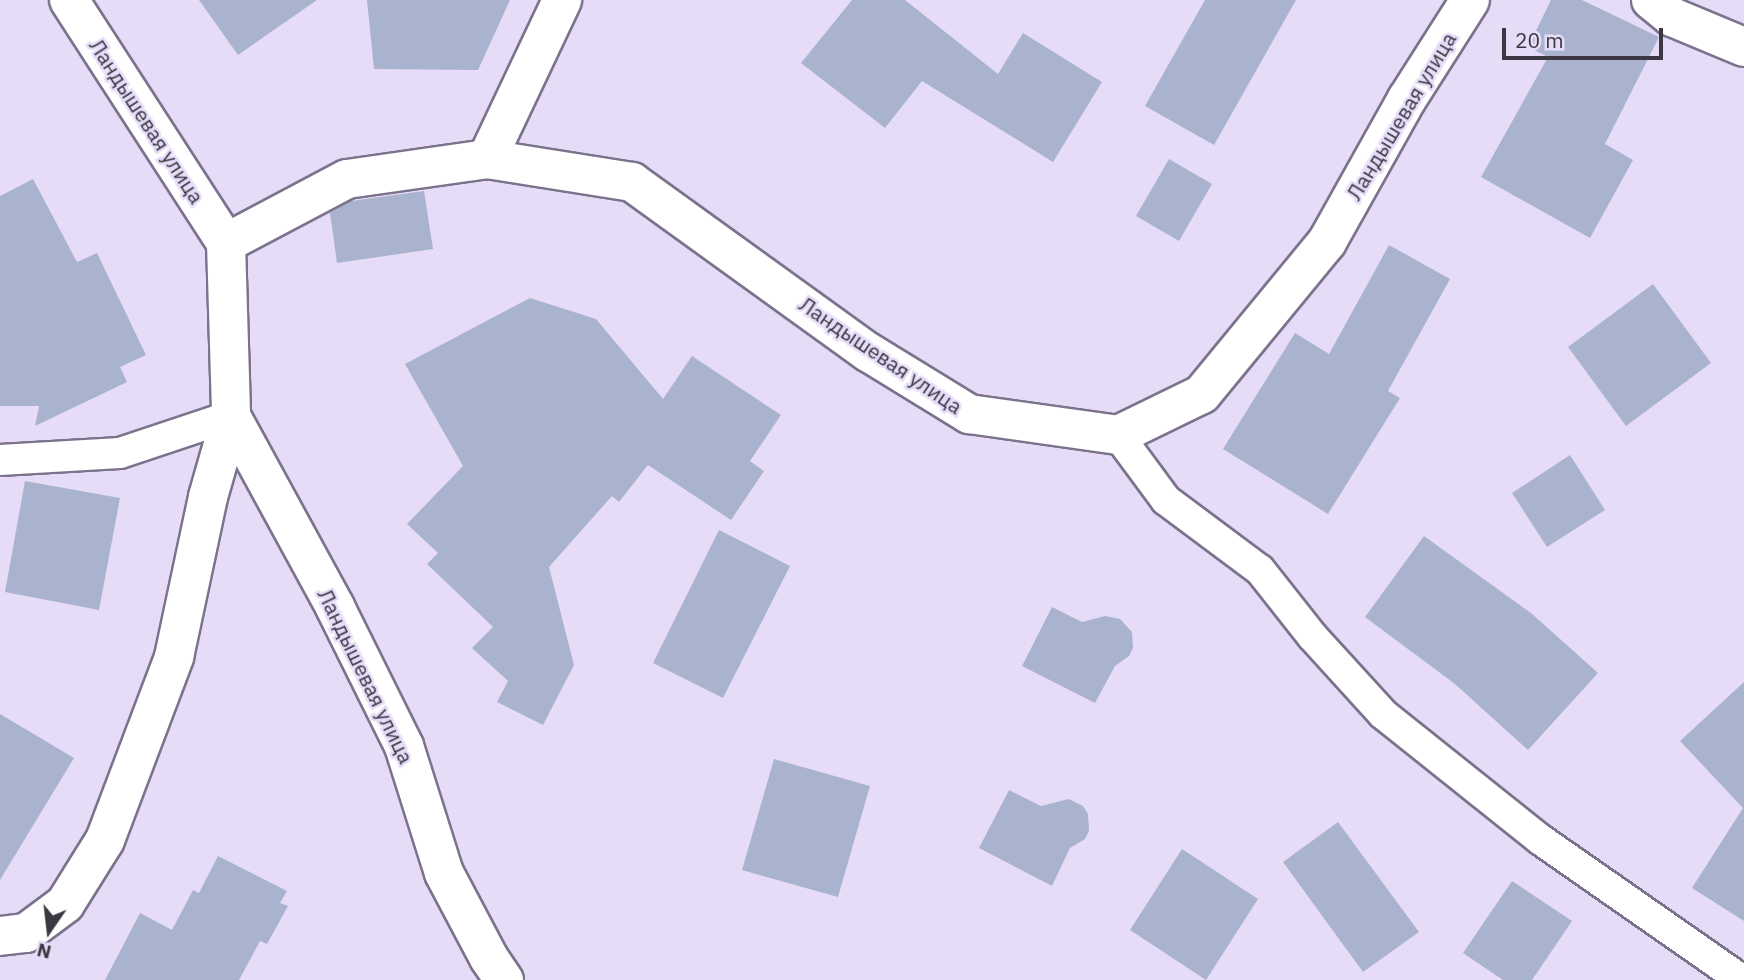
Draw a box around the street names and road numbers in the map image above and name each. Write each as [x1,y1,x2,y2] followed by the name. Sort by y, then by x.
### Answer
[1341,28,1461,204] street label: Ландышевая улица
[84,34,210,208] street label: Ландышевая улица
[795,291,967,419] street label: Ландышевая улица
[313,585,419,767] street label: Ландышевая улица

